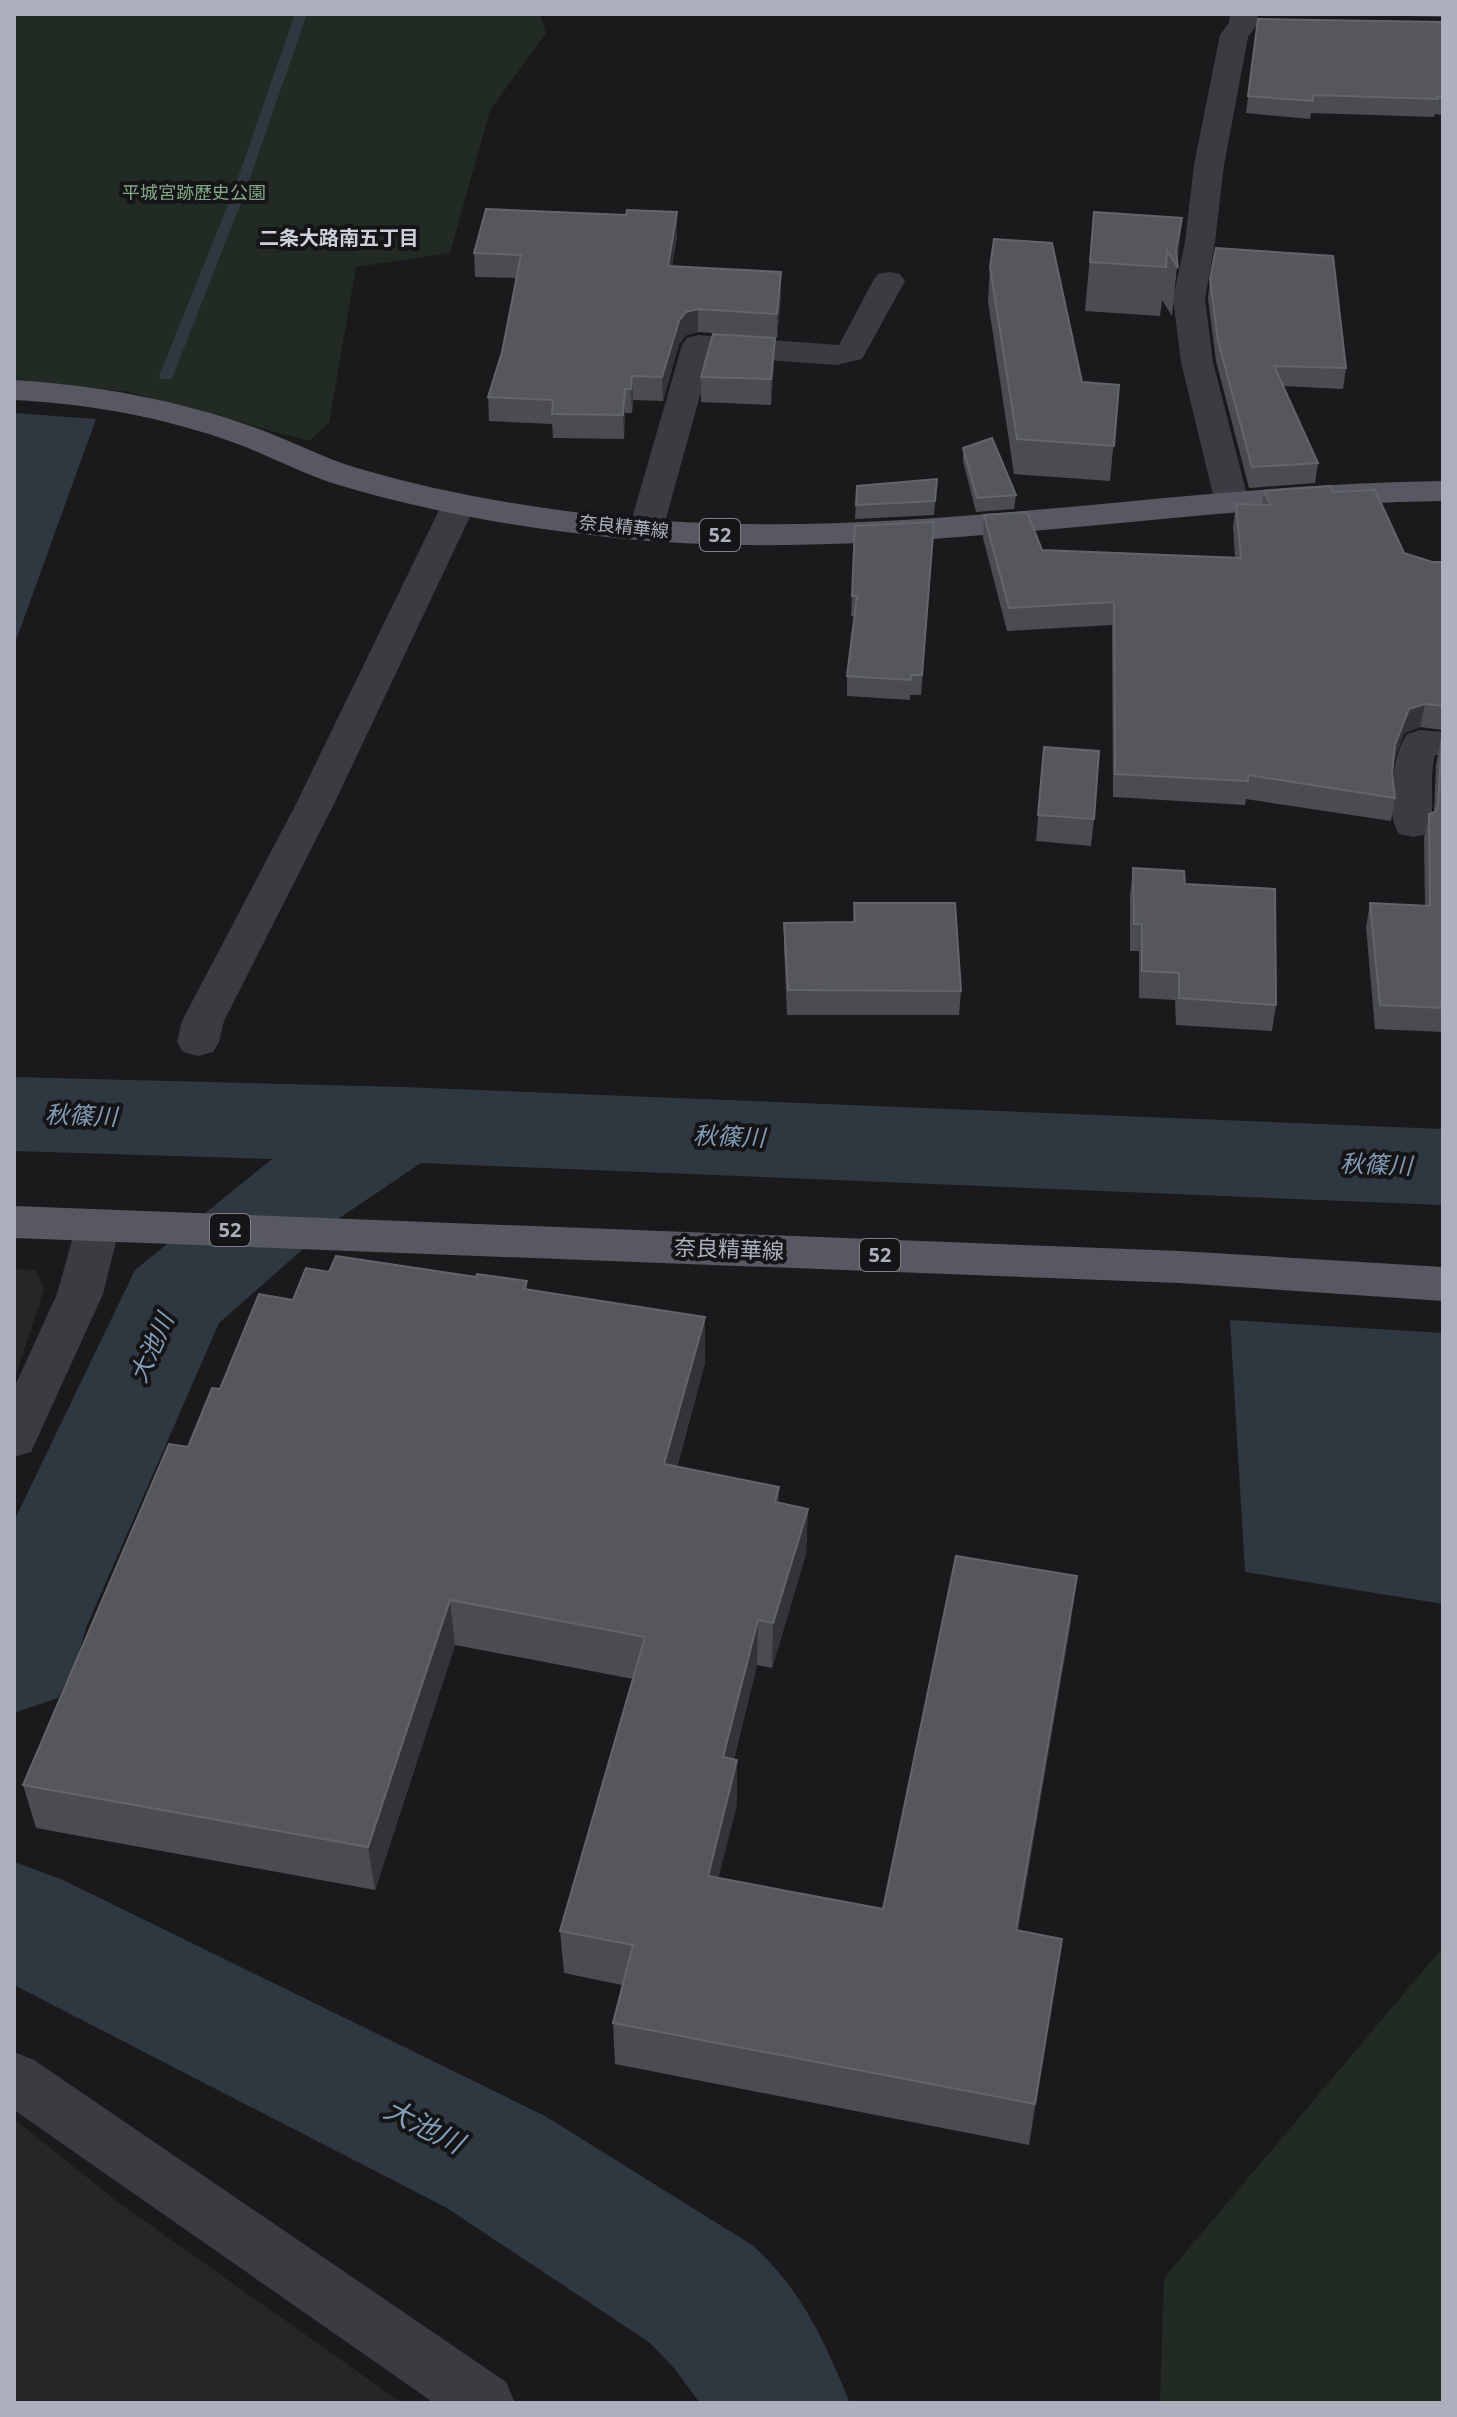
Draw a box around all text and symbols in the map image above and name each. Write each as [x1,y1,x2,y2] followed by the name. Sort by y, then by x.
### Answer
[122,180,266,204] park label: 平城宮跡歴史公園
[259,224,419,251] district label: 二条大路南五丁目
[578,509,670,543] street label: 奈良精華線
[700,519,740,551] road number: 52
[44,1097,121,1132] water label: 秋篠川
[692,1118,769,1153] water label: 秋篠川
[1339,1146,1416,1181] water label: 秋篠川
[210,1214,250,1246] road number: 52
[674,1231,785,1265] street label: 奈良精華線
[860,1239,900,1271] road number: 52
[121,1305,182,1387] water label: 大池川
[378,2089,473,2162] water label: 大池川

